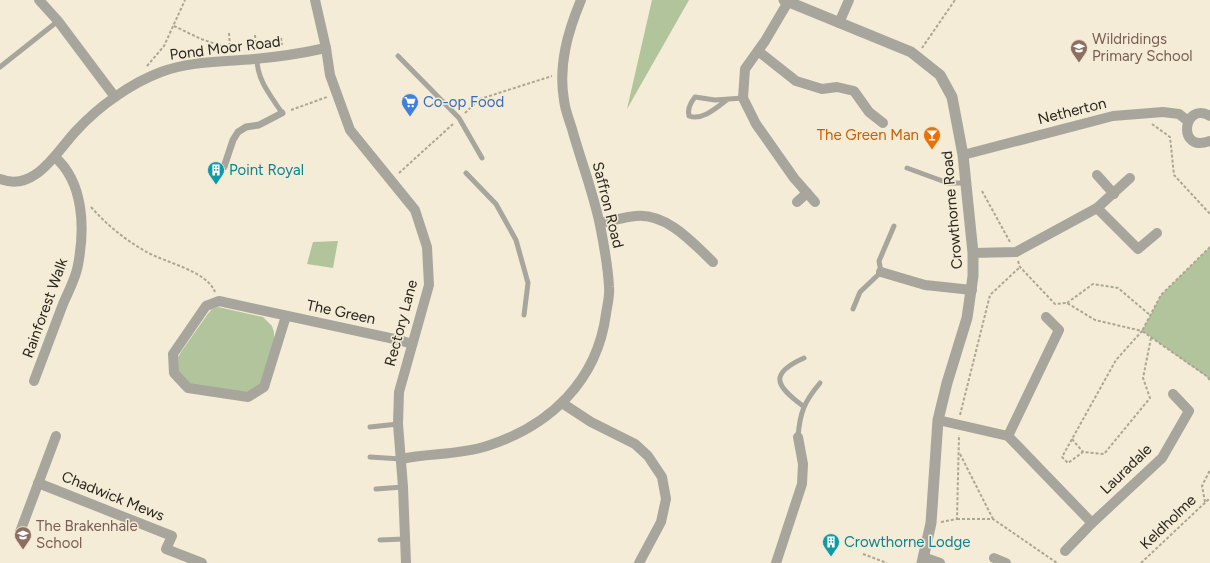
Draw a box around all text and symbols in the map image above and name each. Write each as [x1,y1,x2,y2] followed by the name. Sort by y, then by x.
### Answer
[1092,30,1193,65] place label: Wildridings Primary School
[169,32,281,64] street label: Pond Moor Road
[1069,38,1089,63] school or university icon: Wildridings Primary School
[400,92,420,117] supermarket icon: Co-op Food
[423,93,504,111] place label: Co-op Food
[1036,94,1108,128] street label: Netherton
[922,125,942,150] bar icon: The Green Man
[817,126,919,144] place label: The Green Man
[938,150,966,270] street label: Crowthorne Road
[206,160,226,185] building icon: Point Royal
[589,160,627,250] street label: Saffron Road
[229,161,304,179] place label: Point Royal
[19,255,72,360] street label: Rainforest Walk
[381,278,421,368] street label: Rectory Lane
[305,296,377,328] street label: The Green
[1097,440,1155,498] street label: Lauradale
[59,467,167,525] street label: Chadwick Mews
[1136,491,1200,553] street label: Keldholme
[36,517,138,552] place label: The Brakenhale School
[13,525,33,550] school or university icon: The Brakenhale School
[821,532,841,557] building icon: Crowthorne Lodge
[844,533,971,551] place label: Crowthorne Lodge

